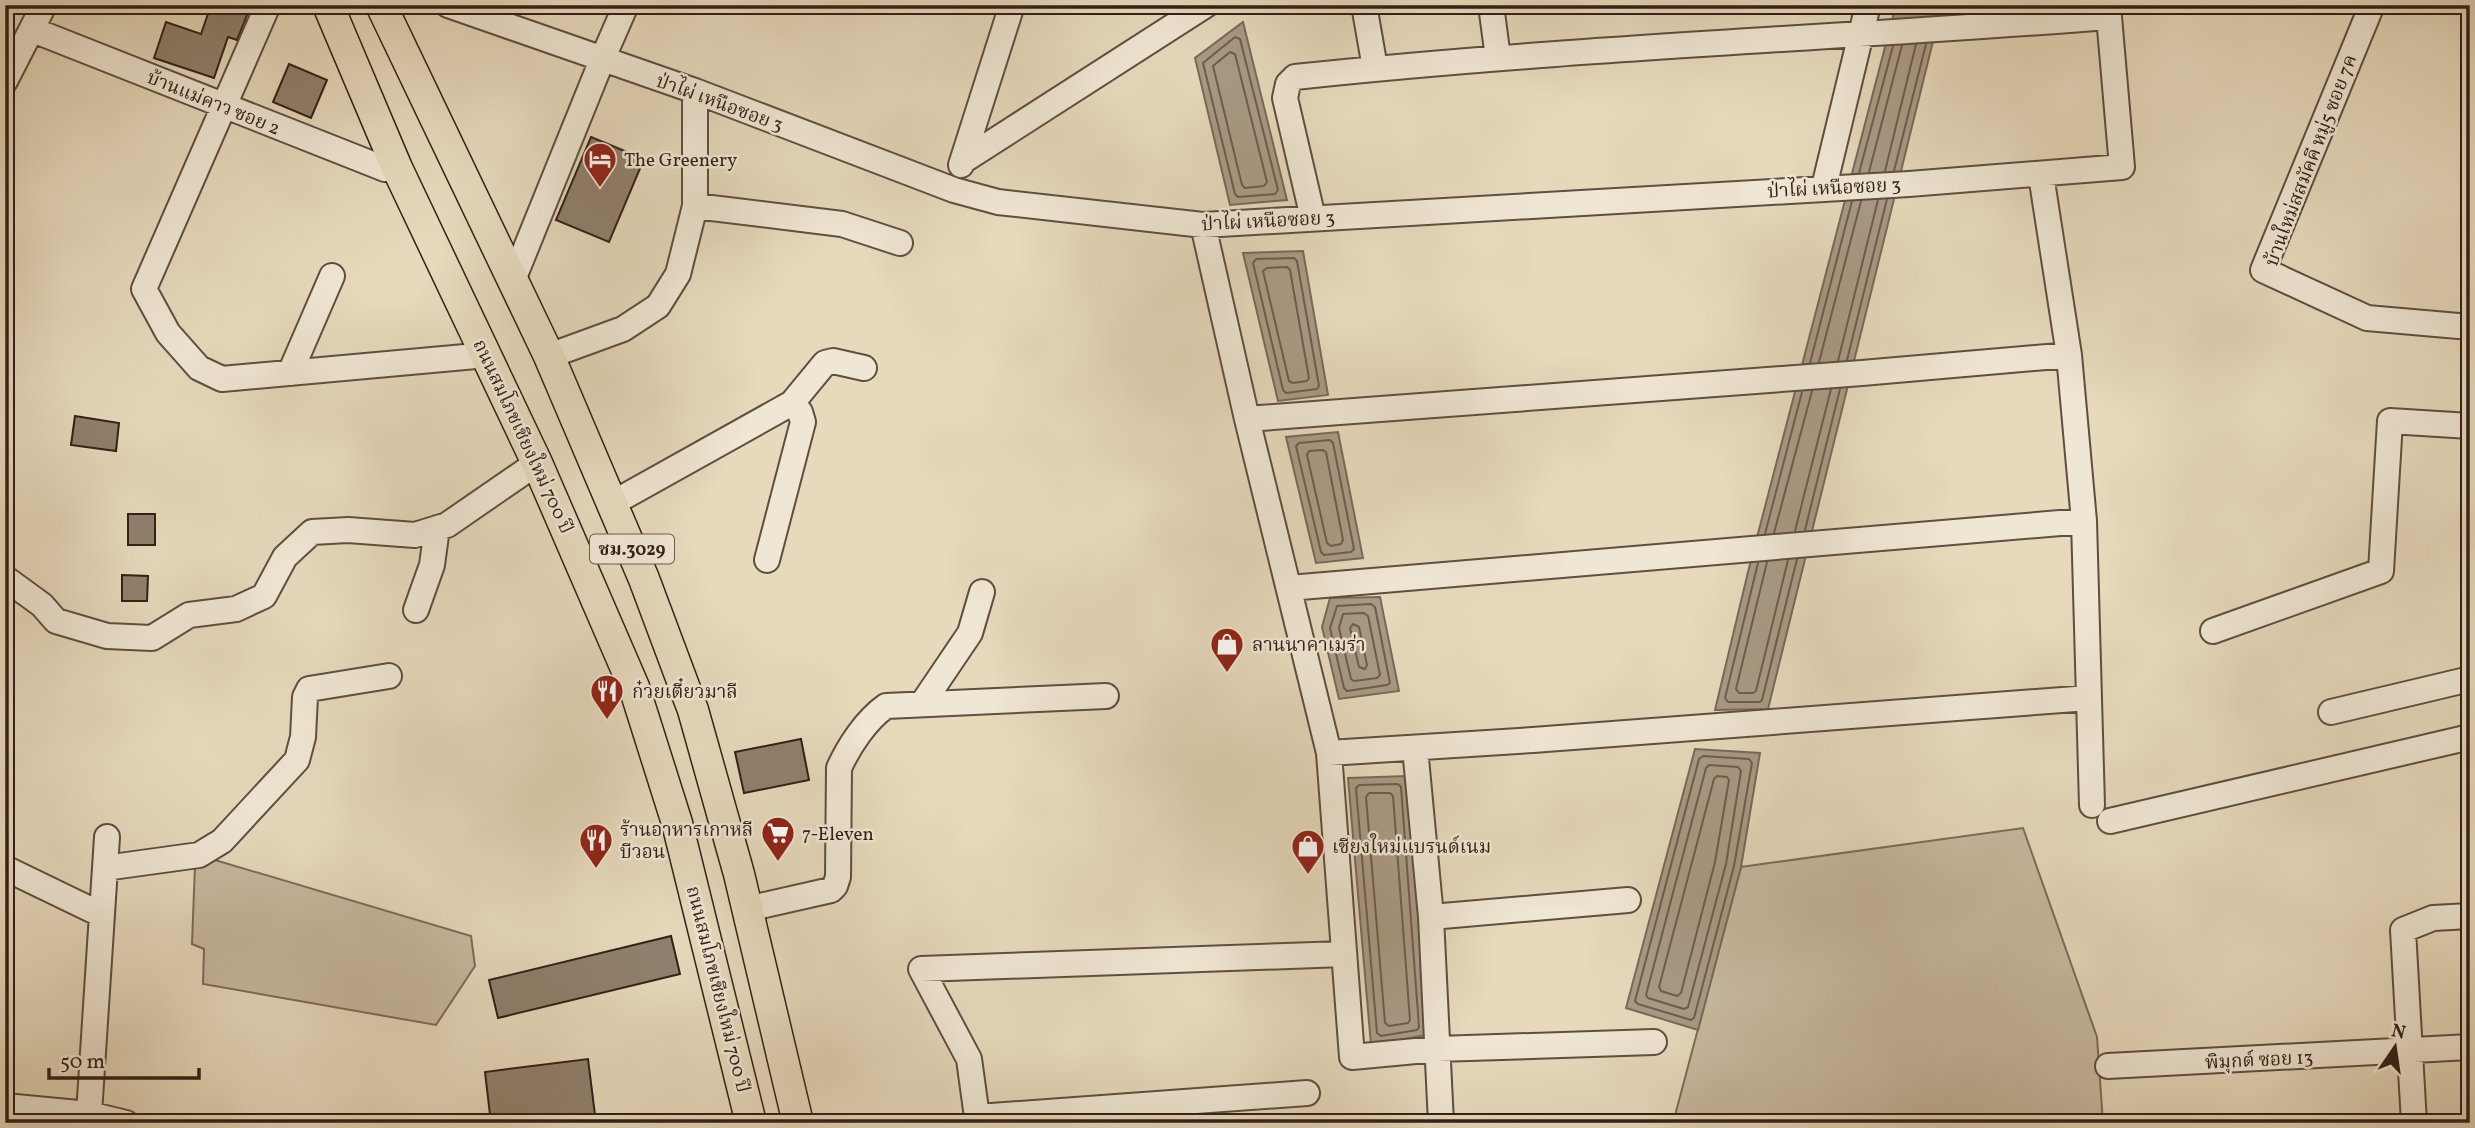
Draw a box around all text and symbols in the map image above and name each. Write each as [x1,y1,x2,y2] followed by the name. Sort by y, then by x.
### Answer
[2258,50,2364,270] street label: บ้านใหม่สสมัคคี หมู่5 ซอย 7ค
[143,65,284,142] street label: บ้านแม่คาว ซอย 2
[652,67,787,139] street label: ป่าไผ่ เหนือซอย 3
[581,140,619,189] hotel icon: The Greenery
[624,148,737,174] place label: The Greenery
[1767,171,1902,205] street label: ป่าไผ่ เหนือซอย 3
[1201,204,1336,238] street label: ป่าไผ่ เหนือซอย 3
[466,334,581,538] street label: ถนนสมโภชเชียงใหม่ 700 ปี
[590,534,674,564] road number: ชม.3029
[1208,625,1246,674] shop icon: ลานนาคาเมร่า
[1252,633,1366,659] place label: ลานนาคาเมร่า
[588,672,626,721] restaurant icon: ก๋วยเตี๋ยวมาลี
[632,677,738,706] place label: ก๋วยเตี๋ยวมาลี
[759,814,797,863] supermarket icon: 7-Eleven
[620,818,753,866] place label: ร้านอาหารเกาหลี บีวอน
[577,821,615,870] restaurant icon: ร้านอาหารเกาหลี บีวอน
[802,822,874,848] place label: 7-Eleven
[1289,827,1327,876] shop icon: เชียงใหม่แบรนด์เนม
[1332,833,1491,861] place label: เชียงใหม่แบรนด์เนม
[679,883,758,1095] street label: ถนนสมโภชเชียงใหม่ 700 ปี
[2360,1012,2430,1082] north arrow
[2389,1018,2408,1047] text: N
[49,1037,200,1081] scale bar
[2204,1045,2314,1077] street label: พิมุกต์ ซอย 13
[60,1048,105,1077] text: 50 m

